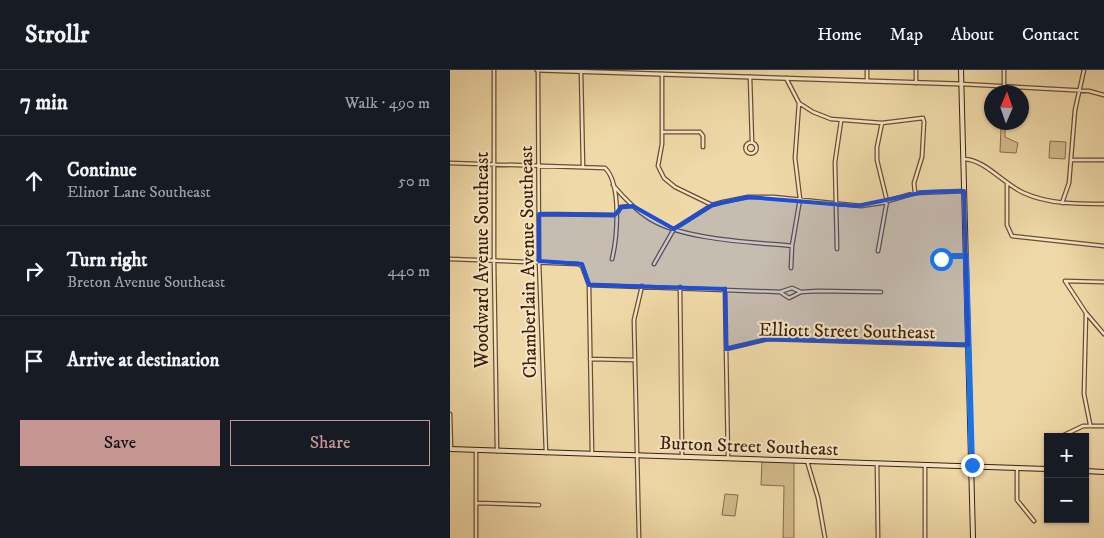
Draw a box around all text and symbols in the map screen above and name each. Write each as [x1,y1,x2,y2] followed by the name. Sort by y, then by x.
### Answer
[25,20,89,50] text: Strollr
[817,24,862,46] text: Home
[890,24,923,46] text: Map
[951,24,994,46] text: About
[1022,24,1079,46] text: Contact
[984,85,1029,130] north arrow
[20,90,68,116] text: 7 min
[345,93,430,113] text: Walk · 490 m
[515,145,542,379] street label: Chamberlain Avenue Southeast
[471,152,494,369] street label: Woodward Avenue Southeast
[67,159,137,182] text: Continue
[20,167,48,195] icon: ahead
[398,171,430,191] text: 50 m
[67,182,211,202] text: Elinor Lane Southeast
[930,248,953,271] route start
[67,249,147,272] text: Turn right
[20,257,48,285] icon: right
[388,261,430,281] text: 440 m
[67,272,225,292] text: Breton Avenue Southeast
[758,318,936,345] street label: Elliott Street Southeast
[20,347,48,375] icon: arrive
[67,349,219,372] text: Arrive at destination
[20,420,220,466] button: Save
[230,420,430,466] button: Share
[659,432,839,461] street label: Burton Street Southeast
[1044,433,1089,523] map controls
[1044,433,1089,478] button: +
[961,454,984,477] route end
[1044,478,1089,523] button: −

